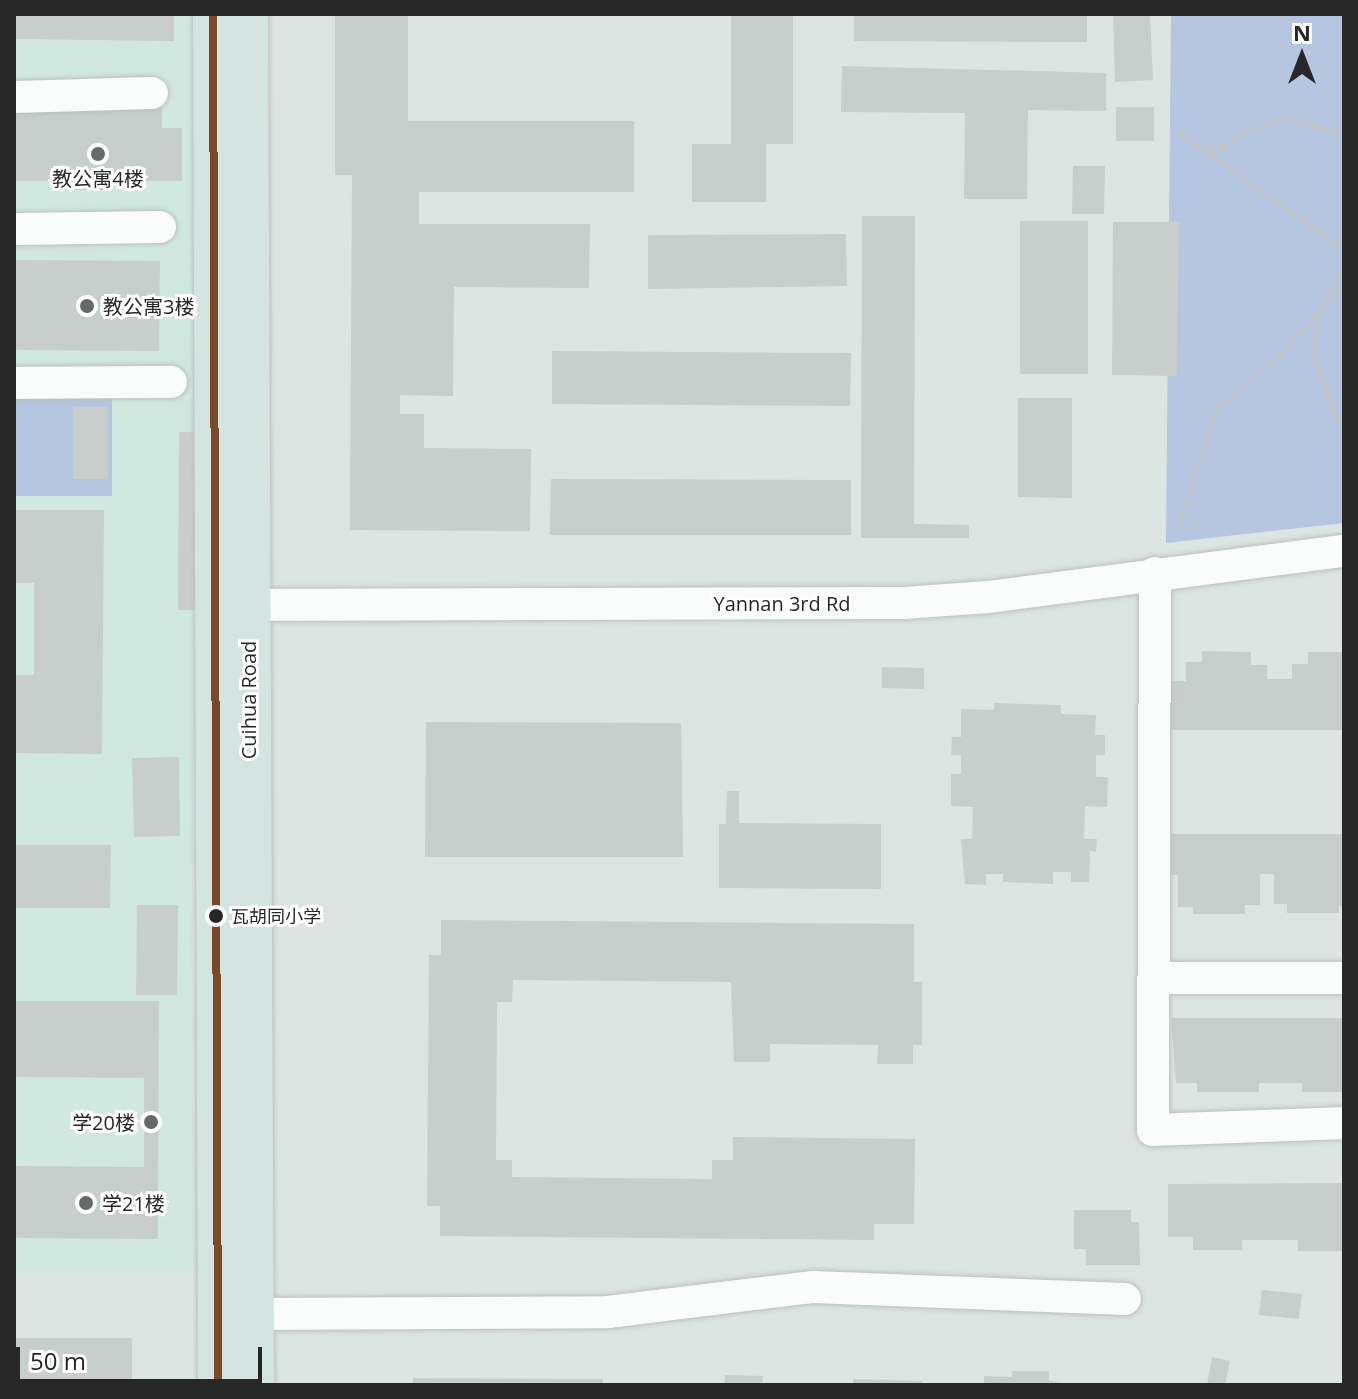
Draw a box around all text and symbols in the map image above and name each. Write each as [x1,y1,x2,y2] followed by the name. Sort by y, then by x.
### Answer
[1262,16,1342,96] north arrow
[1293,17,1311,47] text: N
[89,145,107,163] marker: 教公寓4楼
[52,166,144,190] place label: 教公寓4楼
[103,294,194,318] place label: 教公寓3楼
[78,297,96,315] marker: 教公寓3楼
[713,591,851,615] street label: Yannan 3rd Rd
[236,641,260,759] street label: Cuihua Road
[231,905,321,927] place label: 瓦胡同小学
[208,908,224,924] marker: 瓦胡同小学
[72,1110,135,1134] place label: 学20楼
[142,1113,160,1131] marker: 学20楼
[102,1191,165,1215] place label: 学21楼
[77,1194,95,1212] marker: 学21楼
[20,1331,266,1381] scale bar
[30,1344,86,1377] text: 50 m

